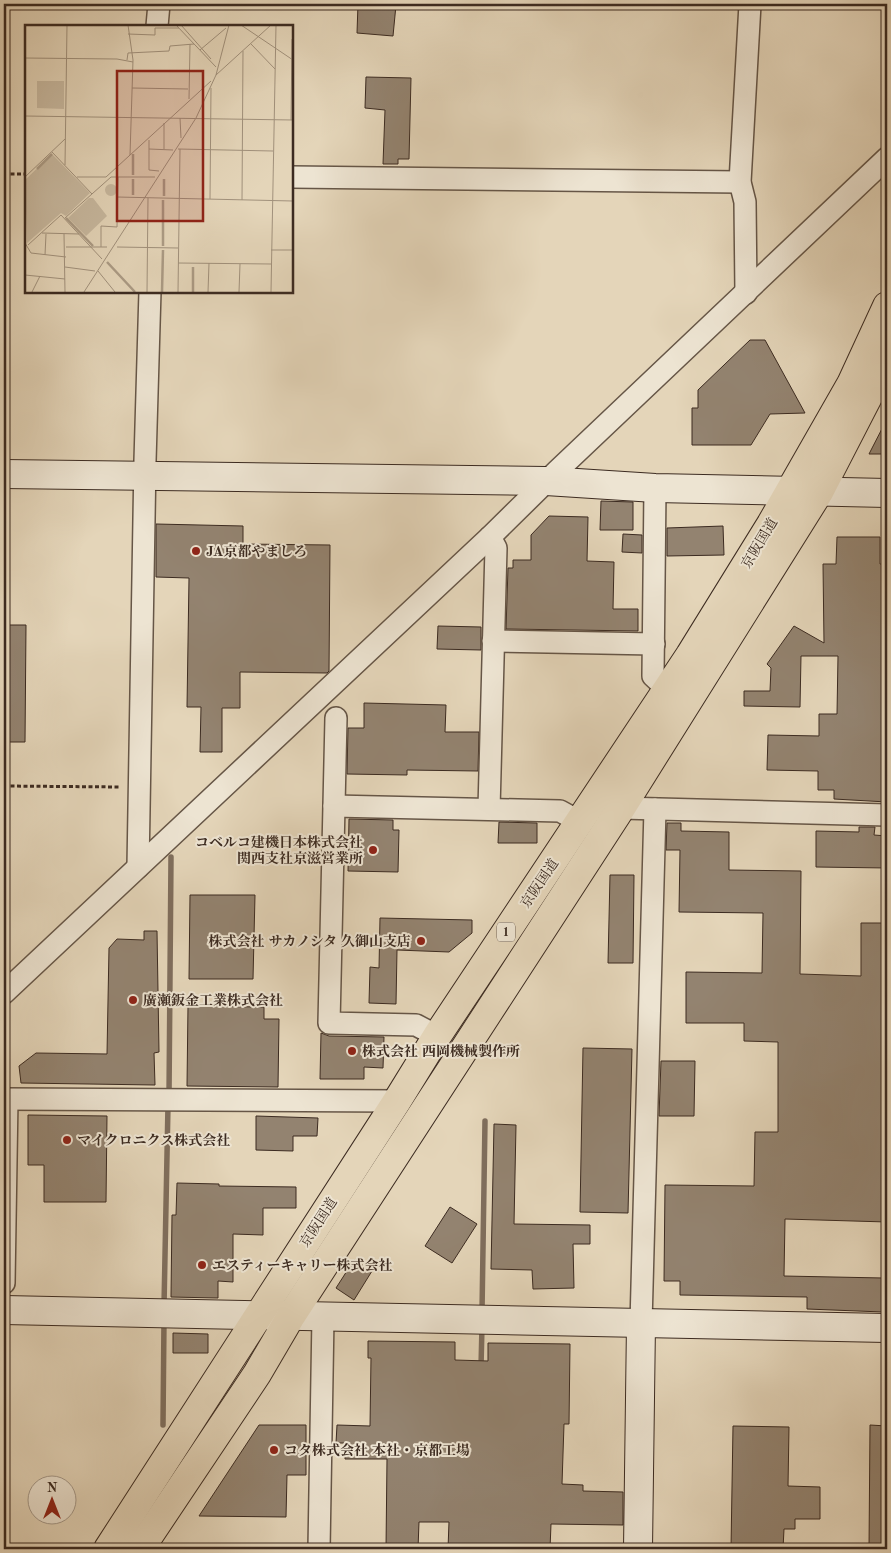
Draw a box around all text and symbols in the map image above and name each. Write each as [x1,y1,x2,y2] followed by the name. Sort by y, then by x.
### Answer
[25,25,292,292] inset map
[739,515,780,571] street label: 京阪国道
[206,544,307,559] place label: JA京都やましろ
[190,545,202,557] marker: JA京都やましろ
[195,834,363,866] place label: コベルコ建機日本株式会社 関西支社京滋営業所
[367,844,379,856] marker: コベルコ建機日本株式会社 関西支社京滋営業所
[518,856,561,911] street label: 京阪国道
[497,922,515,942] road number: 1
[209,933,411,949] place label: 株式会社 サカノシタ 久御山支店
[415,935,427,947] marker: 株式会社 サカノシタ 久御山支店
[143,992,283,1008] place label: 廣瀬鈑金工業株式会社
[127,994,139,1006] marker: 廣瀬鈑金工業株式会社
[362,1043,520,1059] place label: 株式会社 西岡機械製作所
[346,1045,358,1057] marker: 株式会社 西岡機械製作所
[77,1132,230,1148] place label: マイクロニクス株式会社
[61,1134,73,1146] marker: マイクロニクス株式会社
[297,1195,340,1250] street label: 京阪国道
[212,1257,393,1273] place label: エスティーキャリー株式会社
[196,1259,208,1271] marker: エスティーキャリー株式会社
[284,1442,470,1458] place label: コタ株式会社 本社・京都工場
[268,1444,280,1456] marker: コタ株式会社 本社・京都工場
[28,1476,78,1526] north arrow
[47,1481,58,1495] text: N

